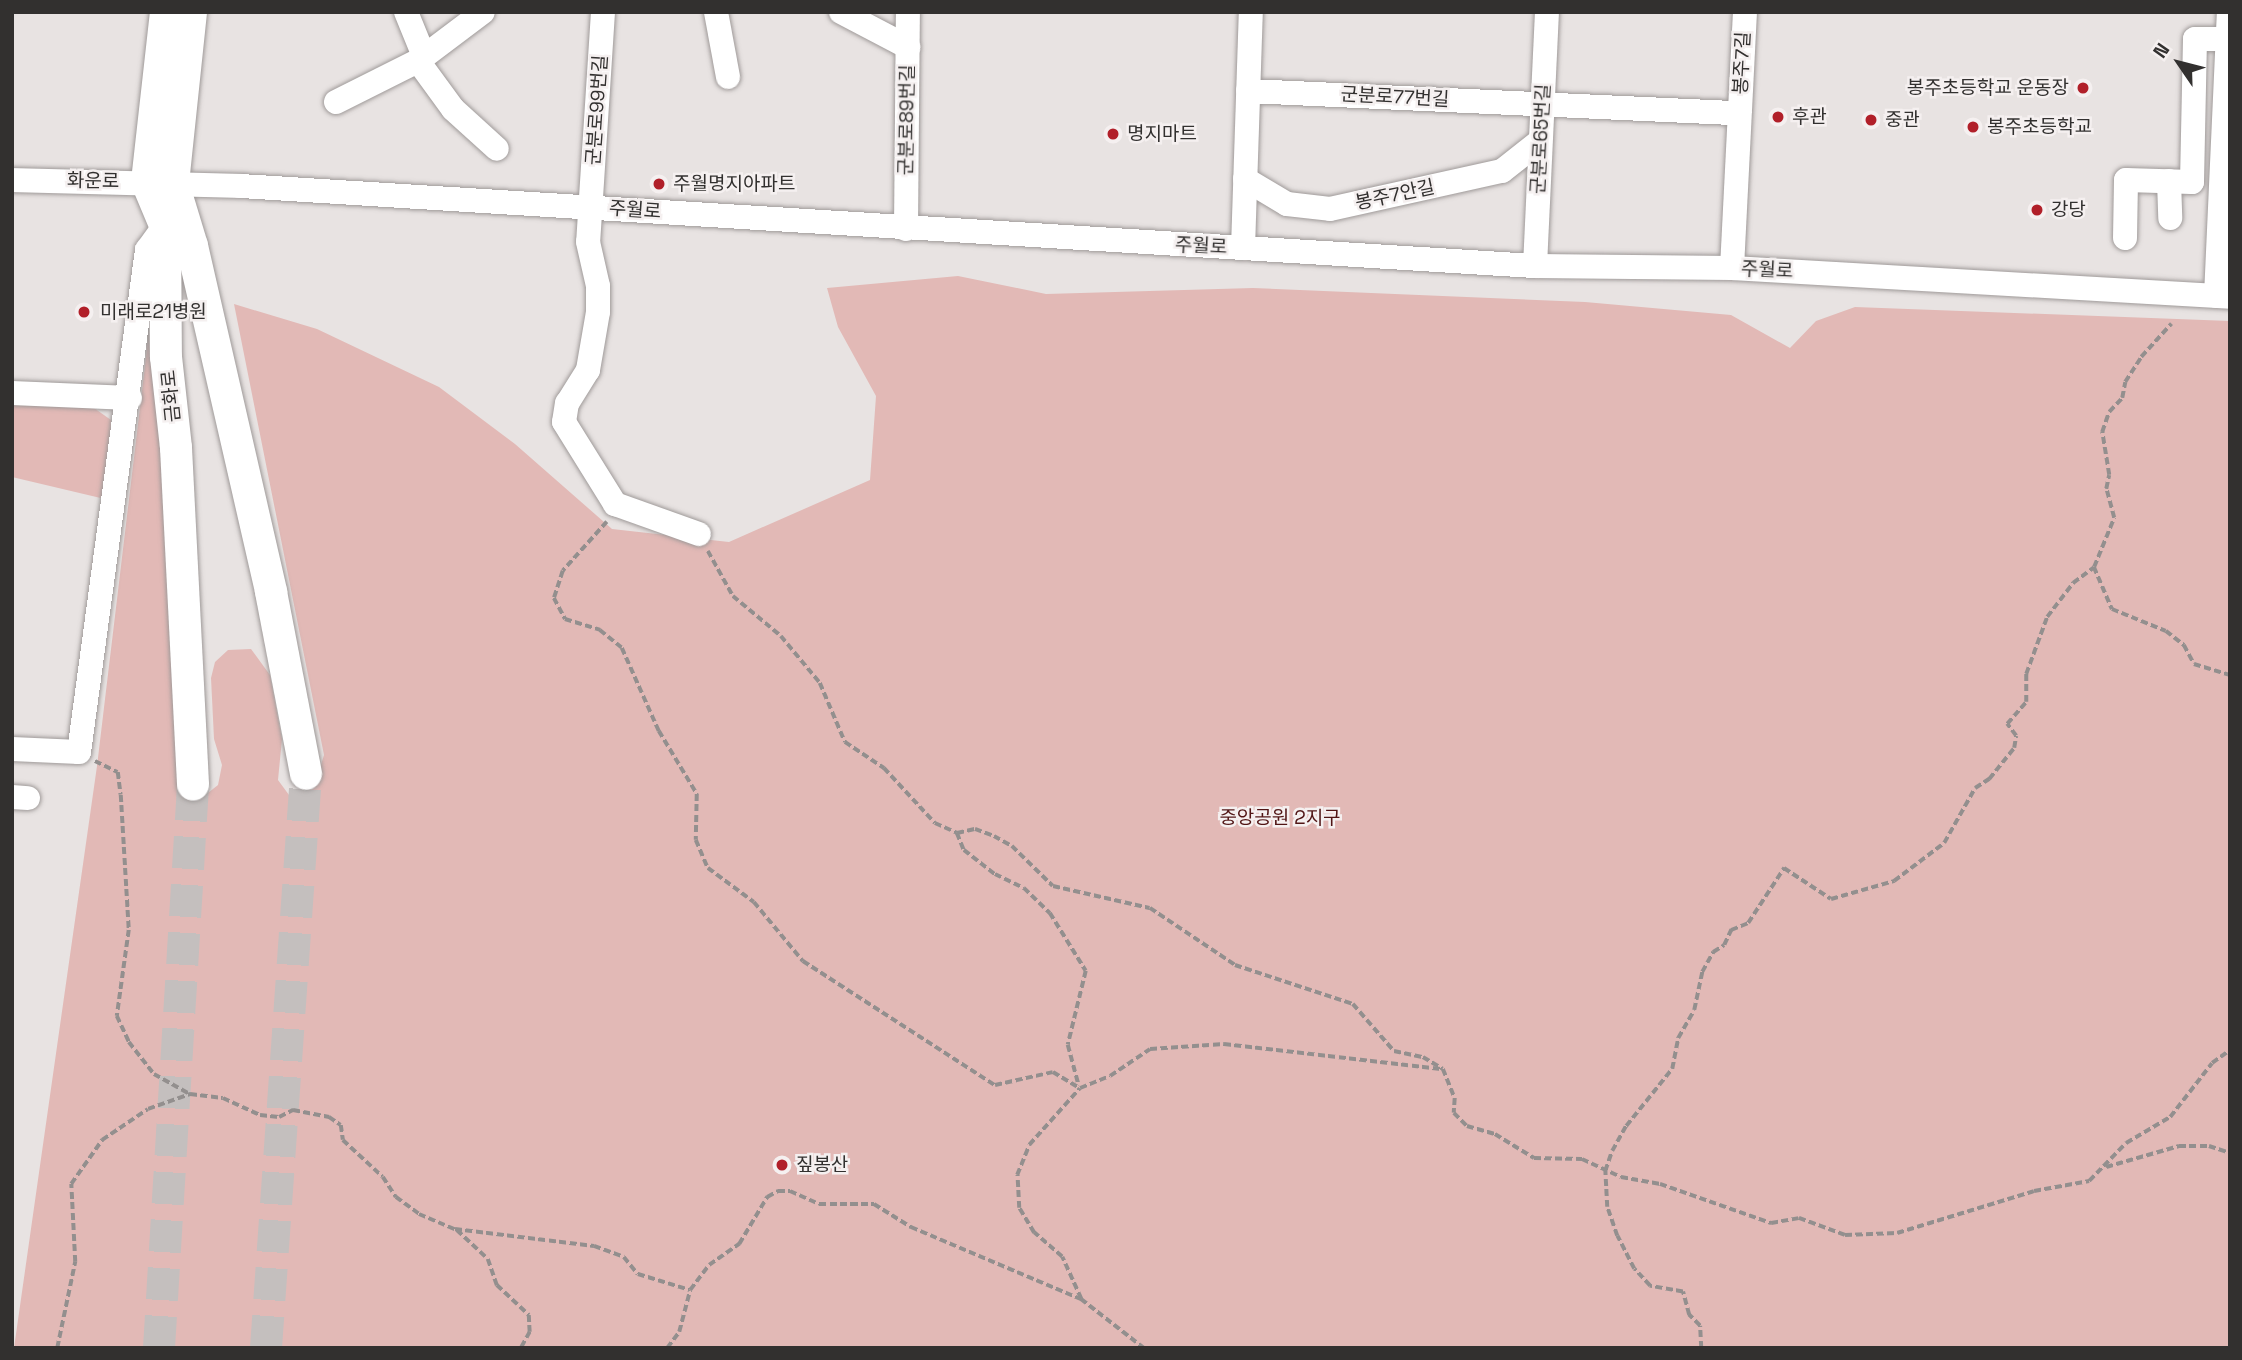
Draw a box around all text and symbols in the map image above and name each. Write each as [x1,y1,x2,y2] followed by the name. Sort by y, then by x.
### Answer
[2144,28,2214,98] north arrow
[1729,31,1755,95] street label: 봉주7길
[2147,38,2175,63] text: N
[582,54,612,166] street label: 군분로99번길
[895,64,919,176] street label: 군분로89번길
[1907,77,2069,99] place label: 봉주초등학교 운동장
[2075,80,2091,96] marker: 봉주초등학교 운동장
[1340,83,1450,111] street label: 군분로77번길
[1527,83,1555,195] street label: 군분로65번길
[1792,106,1827,128] place label: 후관
[1770,109,1786,125] marker: 후관
[1885,109,1920,131] place label: 중관
[1863,112,1879,128] marker: 중관
[1987,116,2092,138] place label: 봉주초등학교
[1965,119,1981,135] marker: 봉주초등학교
[1127,123,1197,145] place label: 명지마트
[1105,126,1121,142] marker: 명지마트
[67,169,119,193] street label: 화운로
[673,173,795,195] place label: 주월명지아파트
[1353,175,1437,215] street label: 봉주7안길
[651,176,667,192] marker: 주월명지아파트
[608,197,662,223] street label: 주월로
[2051,199,2086,221] place label: 강당
[2029,202,2045,218] marker: 강당
[1174,233,1228,259] street label: 주월로
[1740,257,1794,283] street label: 주월로
[100,301,207,323] place label: 미래로21병원
[74,302,94,322] marker: 미래로21병원
[157,369,185,423] street label: 금화로
[1219,807,1341,829] park label: 중앙공원 2지구
[796,1154,848,1176] place label: 짚봉산
[774,1157,790,1173] marker: 짚봉산

